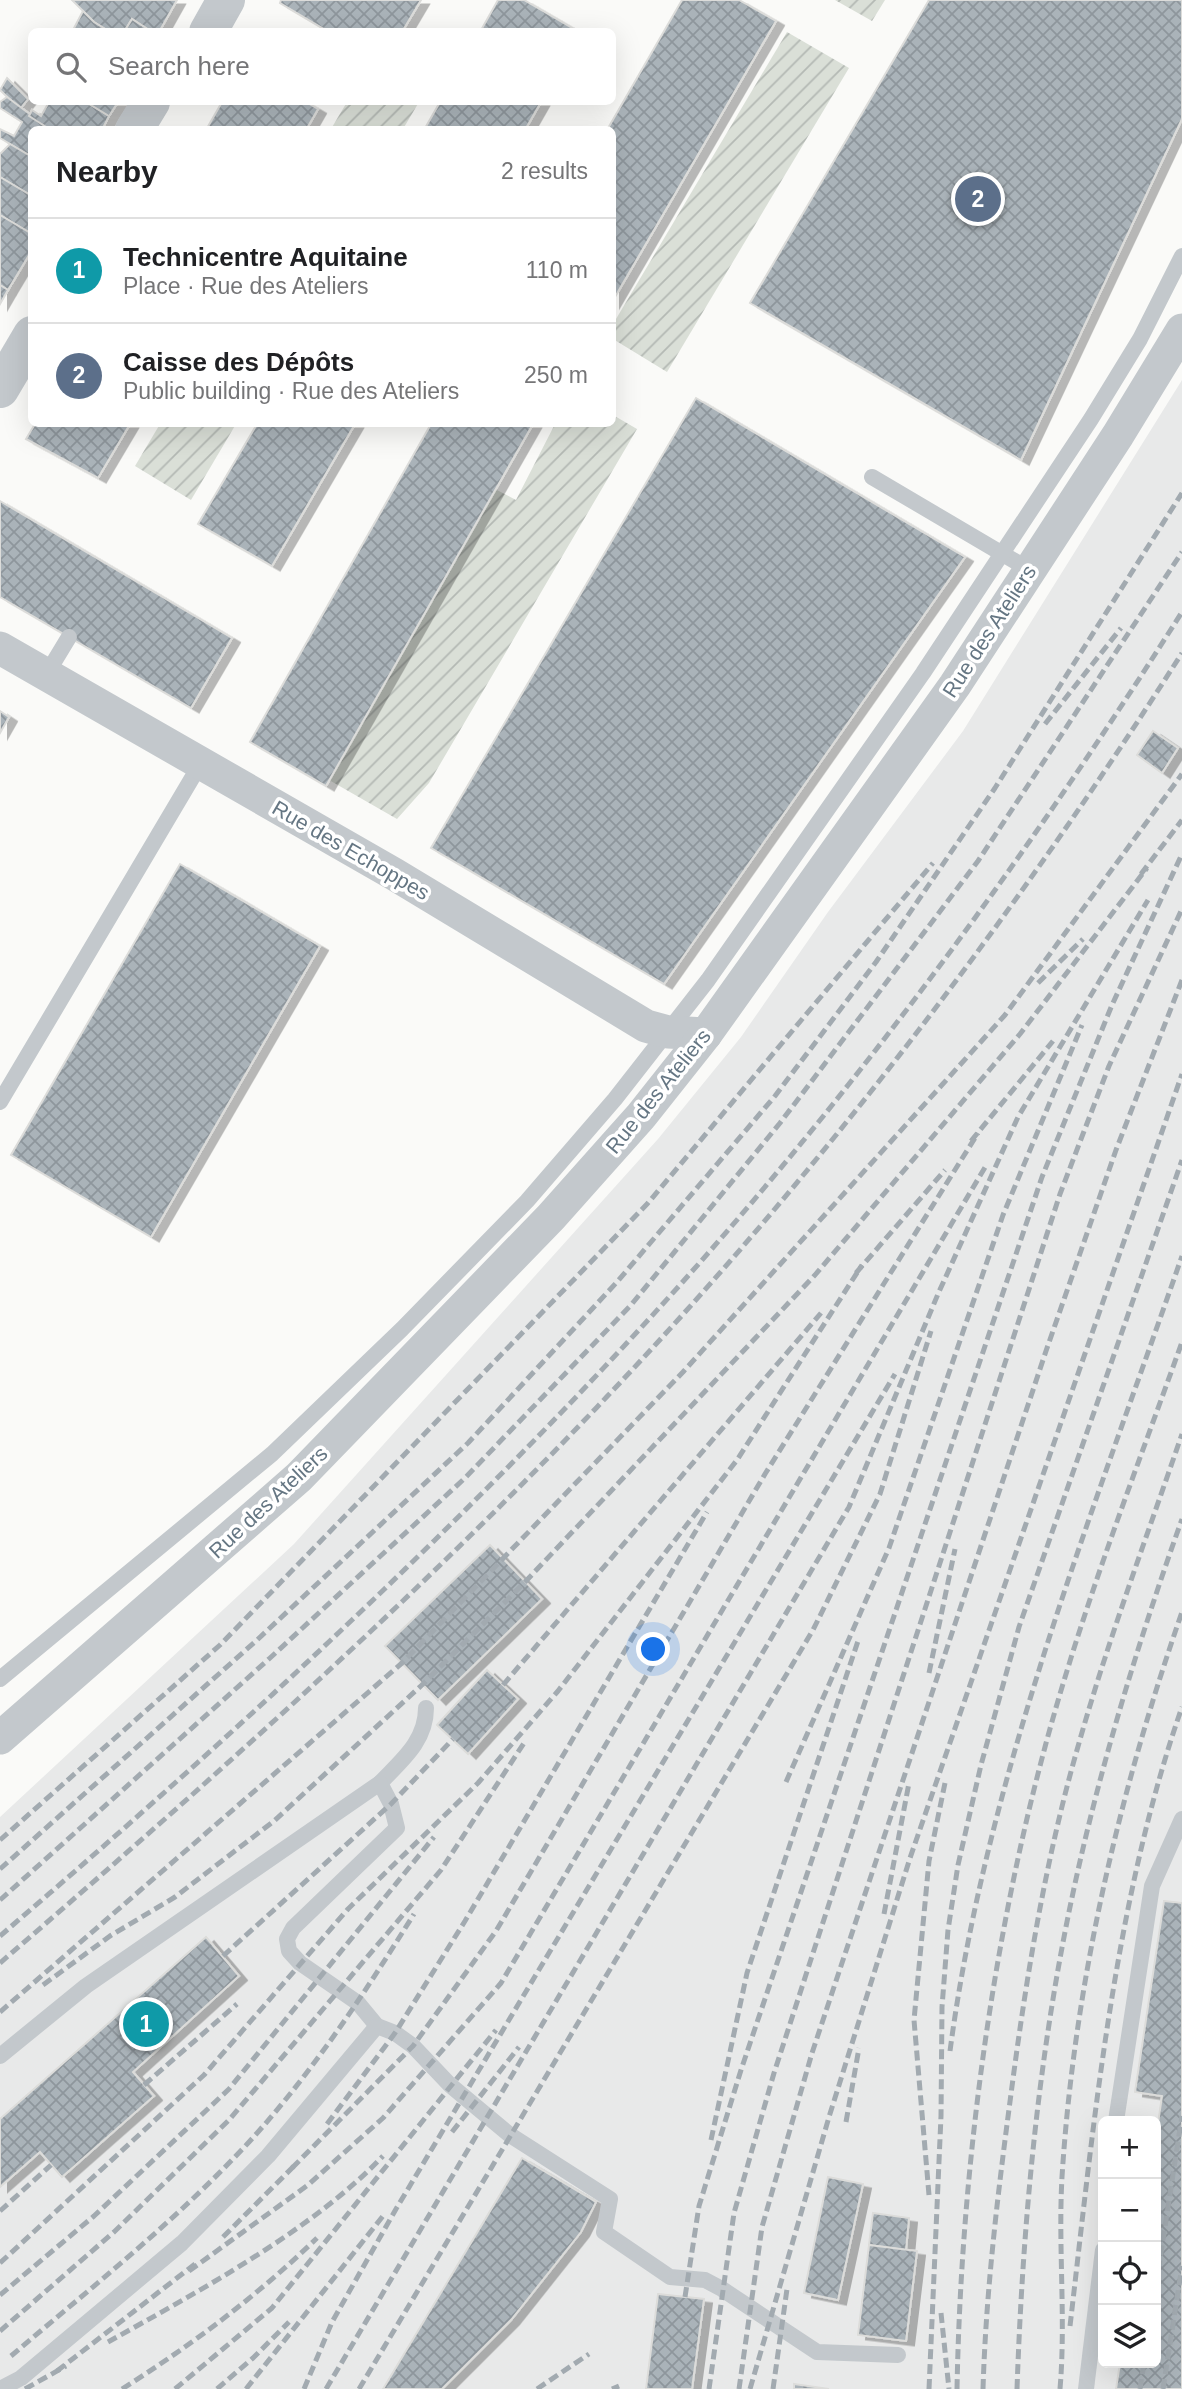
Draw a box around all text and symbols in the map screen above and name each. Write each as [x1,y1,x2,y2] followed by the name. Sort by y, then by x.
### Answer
[28,28,616,105] search box
[52,48,90,86] icon: search
[108,51,250,81] text: Search here
[56,155,158,188] text: Nearby
[501,158,588,184] text: 2 results
[955,173,1001,225] pin: 2
[123,242,408,272] text: Technicentre Aquitaine
[73,257,85,283] text: 1
[526,257,588,283] text: 110 m
[123,273,368,299] text: Place · Rue des Ateliers
[123,347,354,377] text: Caisse des Dépôts
[73,362,85,388] text: 2
[524,362,588,388] text: 250 m
[123,378,459,404] text: Public building · Rue des Ateliers
[938,561,1040,701] street label: Rue des Ateliers
[268,796,434,904] street label: Rue des Echoppes
[601,1024,715,1158] street label: Rue des Ateliers
[204,1441,332,1563] street label: Rue des Ateliers
[636,1632,670,1666] your location
[123,1998,169,2050] pin: 1
[1098,2116,1161,2368] map controls
[1098,2116,1161,2179] button: +
[1098,2179,1161,2242] button: −
[1098,2242,1161,2305] button: locate
[1098,2305,1161,2368] button: layers

